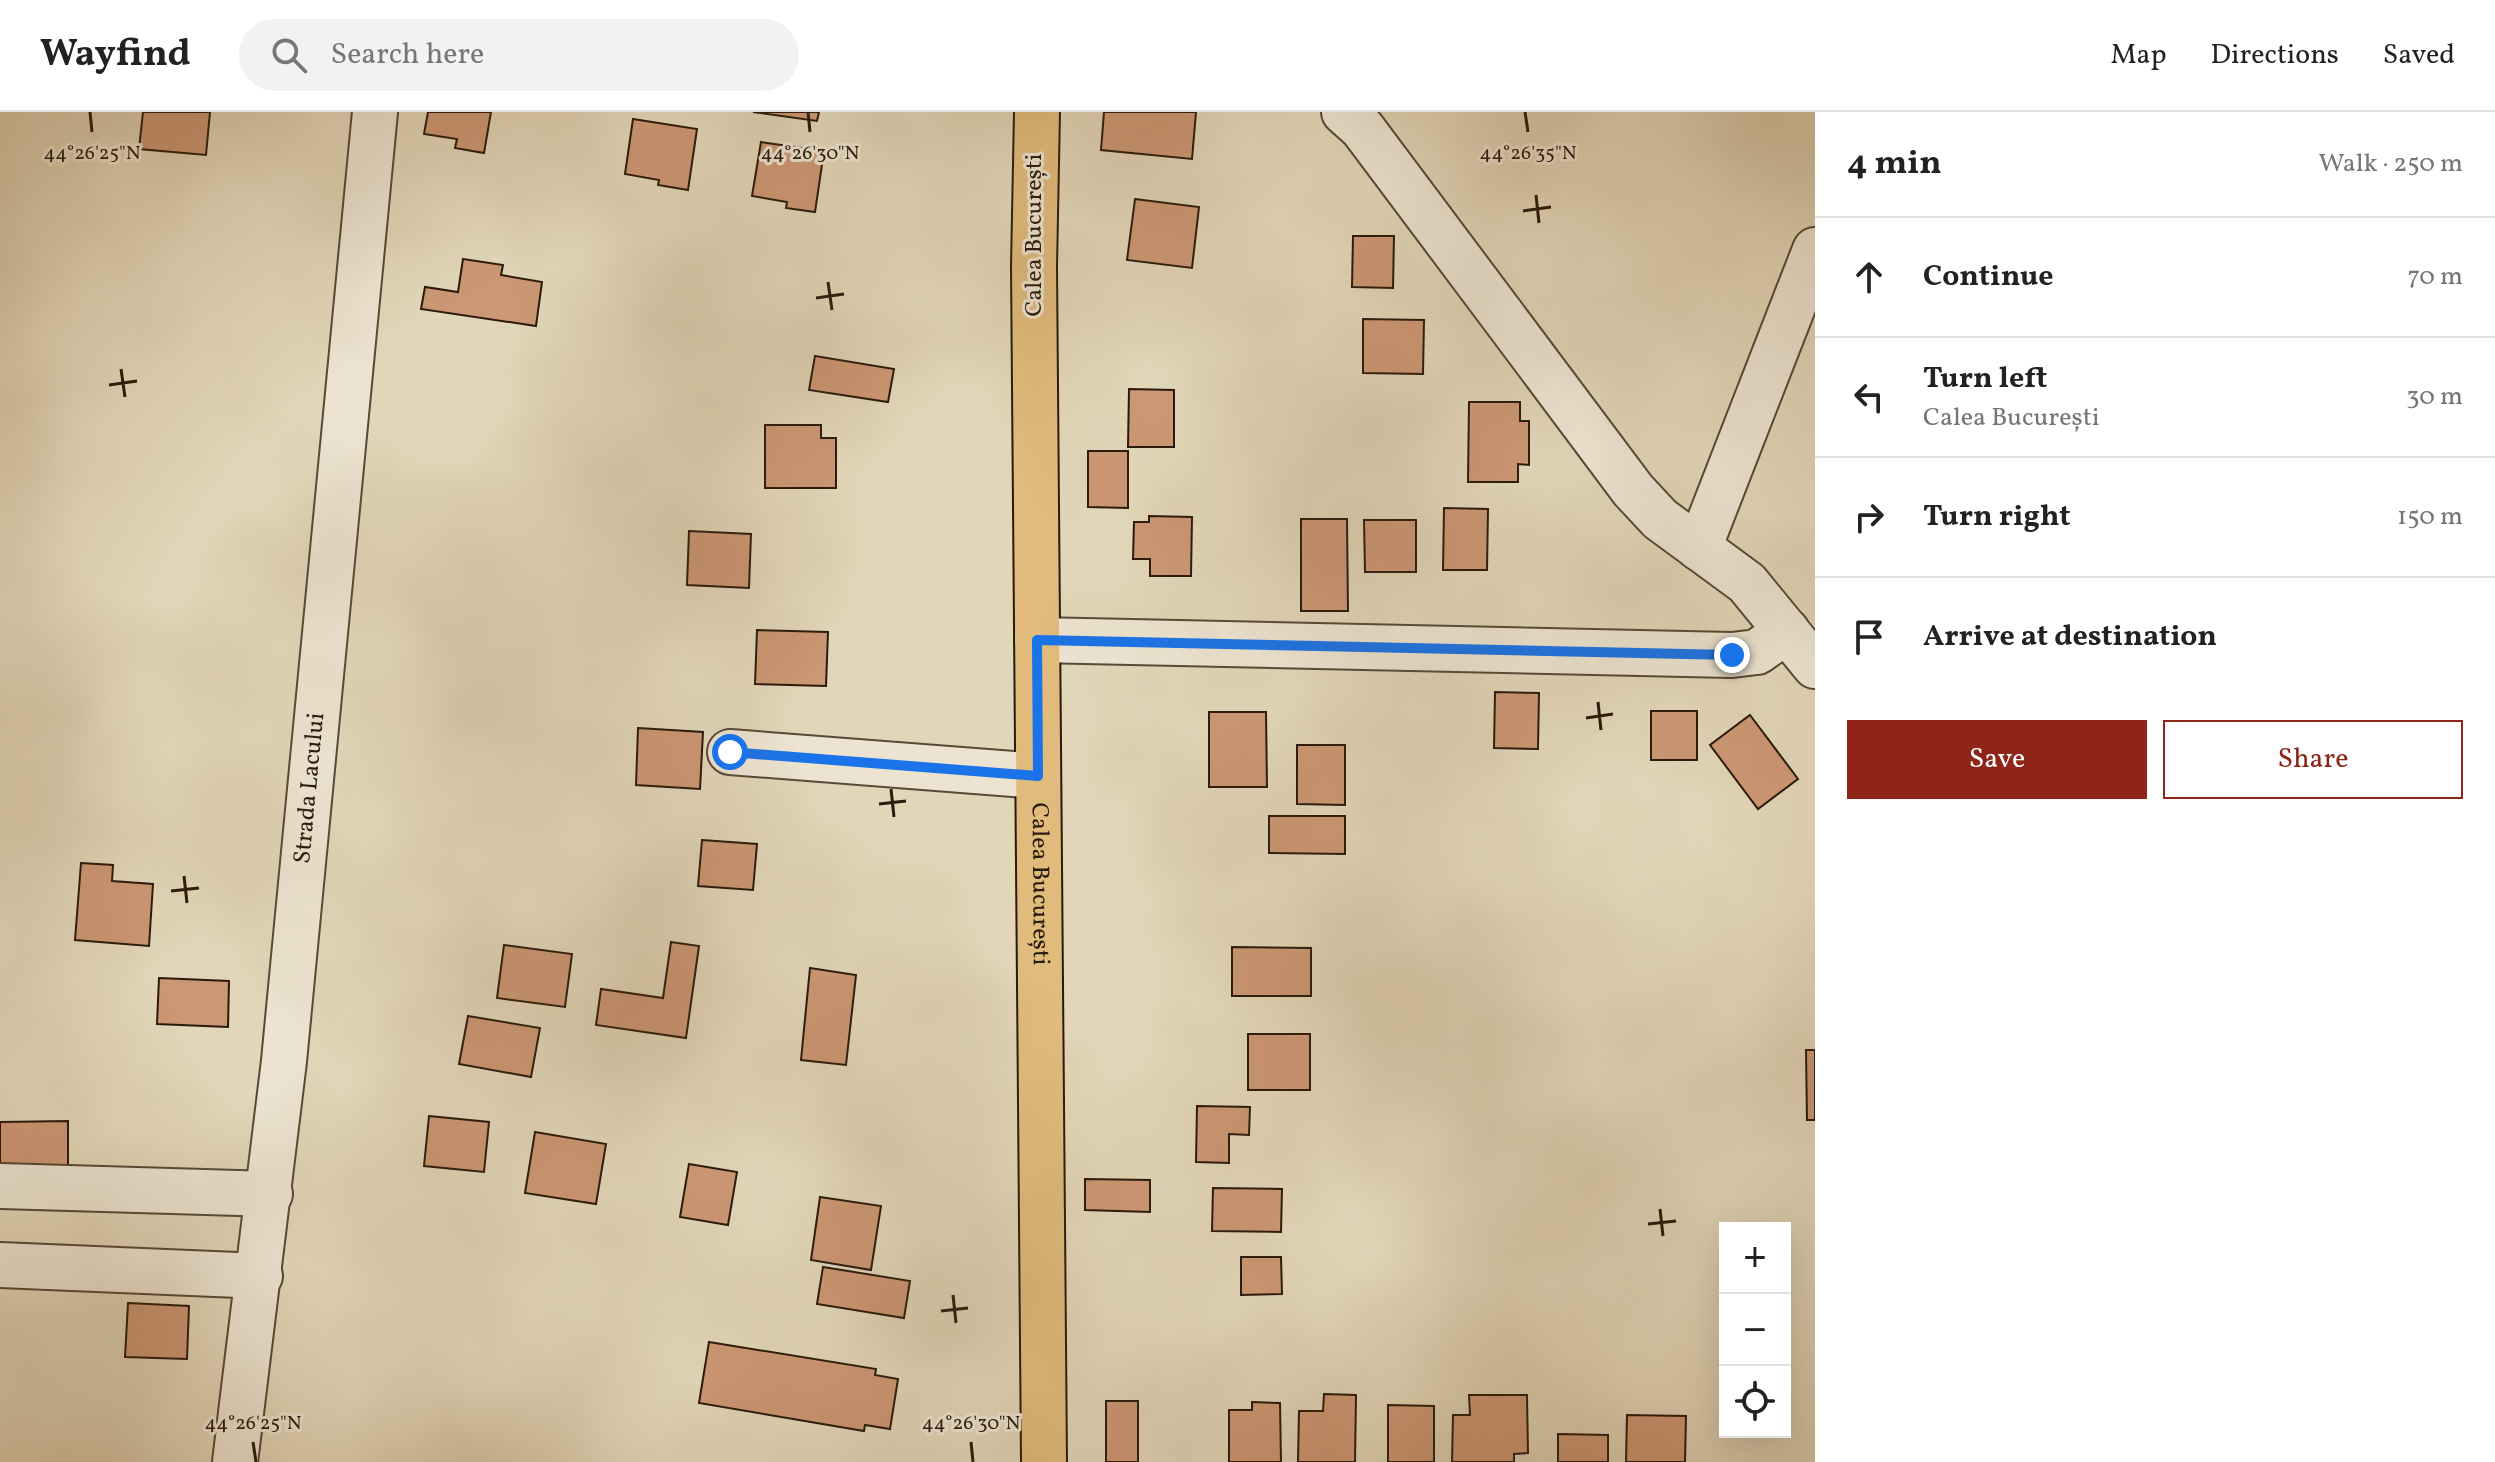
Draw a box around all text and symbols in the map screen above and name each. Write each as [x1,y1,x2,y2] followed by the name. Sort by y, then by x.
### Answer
[239,19,799,91] search box
[40,29,191,82] text: Wayfind
[267,33,311,77] icon: search
[331,34,484,76] text: Search here
[2111,36,2167,75] text: Map
[2211,36,2339,75] text: Directions
[2383,36,2455,75] text: Saved
[43,140,141,168] text: 44°26'25"N
[761,140,859,168] text: 44°26'30"N
[1480,140,1577,168] text: 44°26'35"N
[1847,141,1942,188] text: 4 min
[2319,146,2463,182] text: Walk · 250 m
[1018,153,1052,317] street label: Calea București
[1847,255,1891,299] icon: ahead
[1923,256,2054,298] text: Continue
[2408,259,2463,295] text: 70 m
[1923,358,2047,400] text: Turn left
[1847,375,1891,419] icon: left
[2406,379,2463,415] text: 30 m
[1923,400,2100,436] text: Calea București
[1847,495,1891,539] icon: right
[1923,496,2071,538] text: Turn right
[2397,499,2463,535] text: 150 m
[1847,615,1891,659] icon: arrive
[1923,616,2217,658] text: Arrive at destination
[1714,637,1750,673] route end
[286,711,334,865] street label: Strada Lacului
[1847,720,2147,799] button: Save
[2163,720,2463,799] button: Share
[712,734,748,770] route start
[1021,802,1057,966] street label: Calea București
[1719,1222,1791,1438] map controls
[1719,1222,1791,1294] button: +
[1719,1294,1791,1366] button: −
[1719,1366,1791,1438] button: locate
[204,1410,302,1438] text: 44°26'25"N
[922,1410,1020,1438] text: 44°26'30"N

